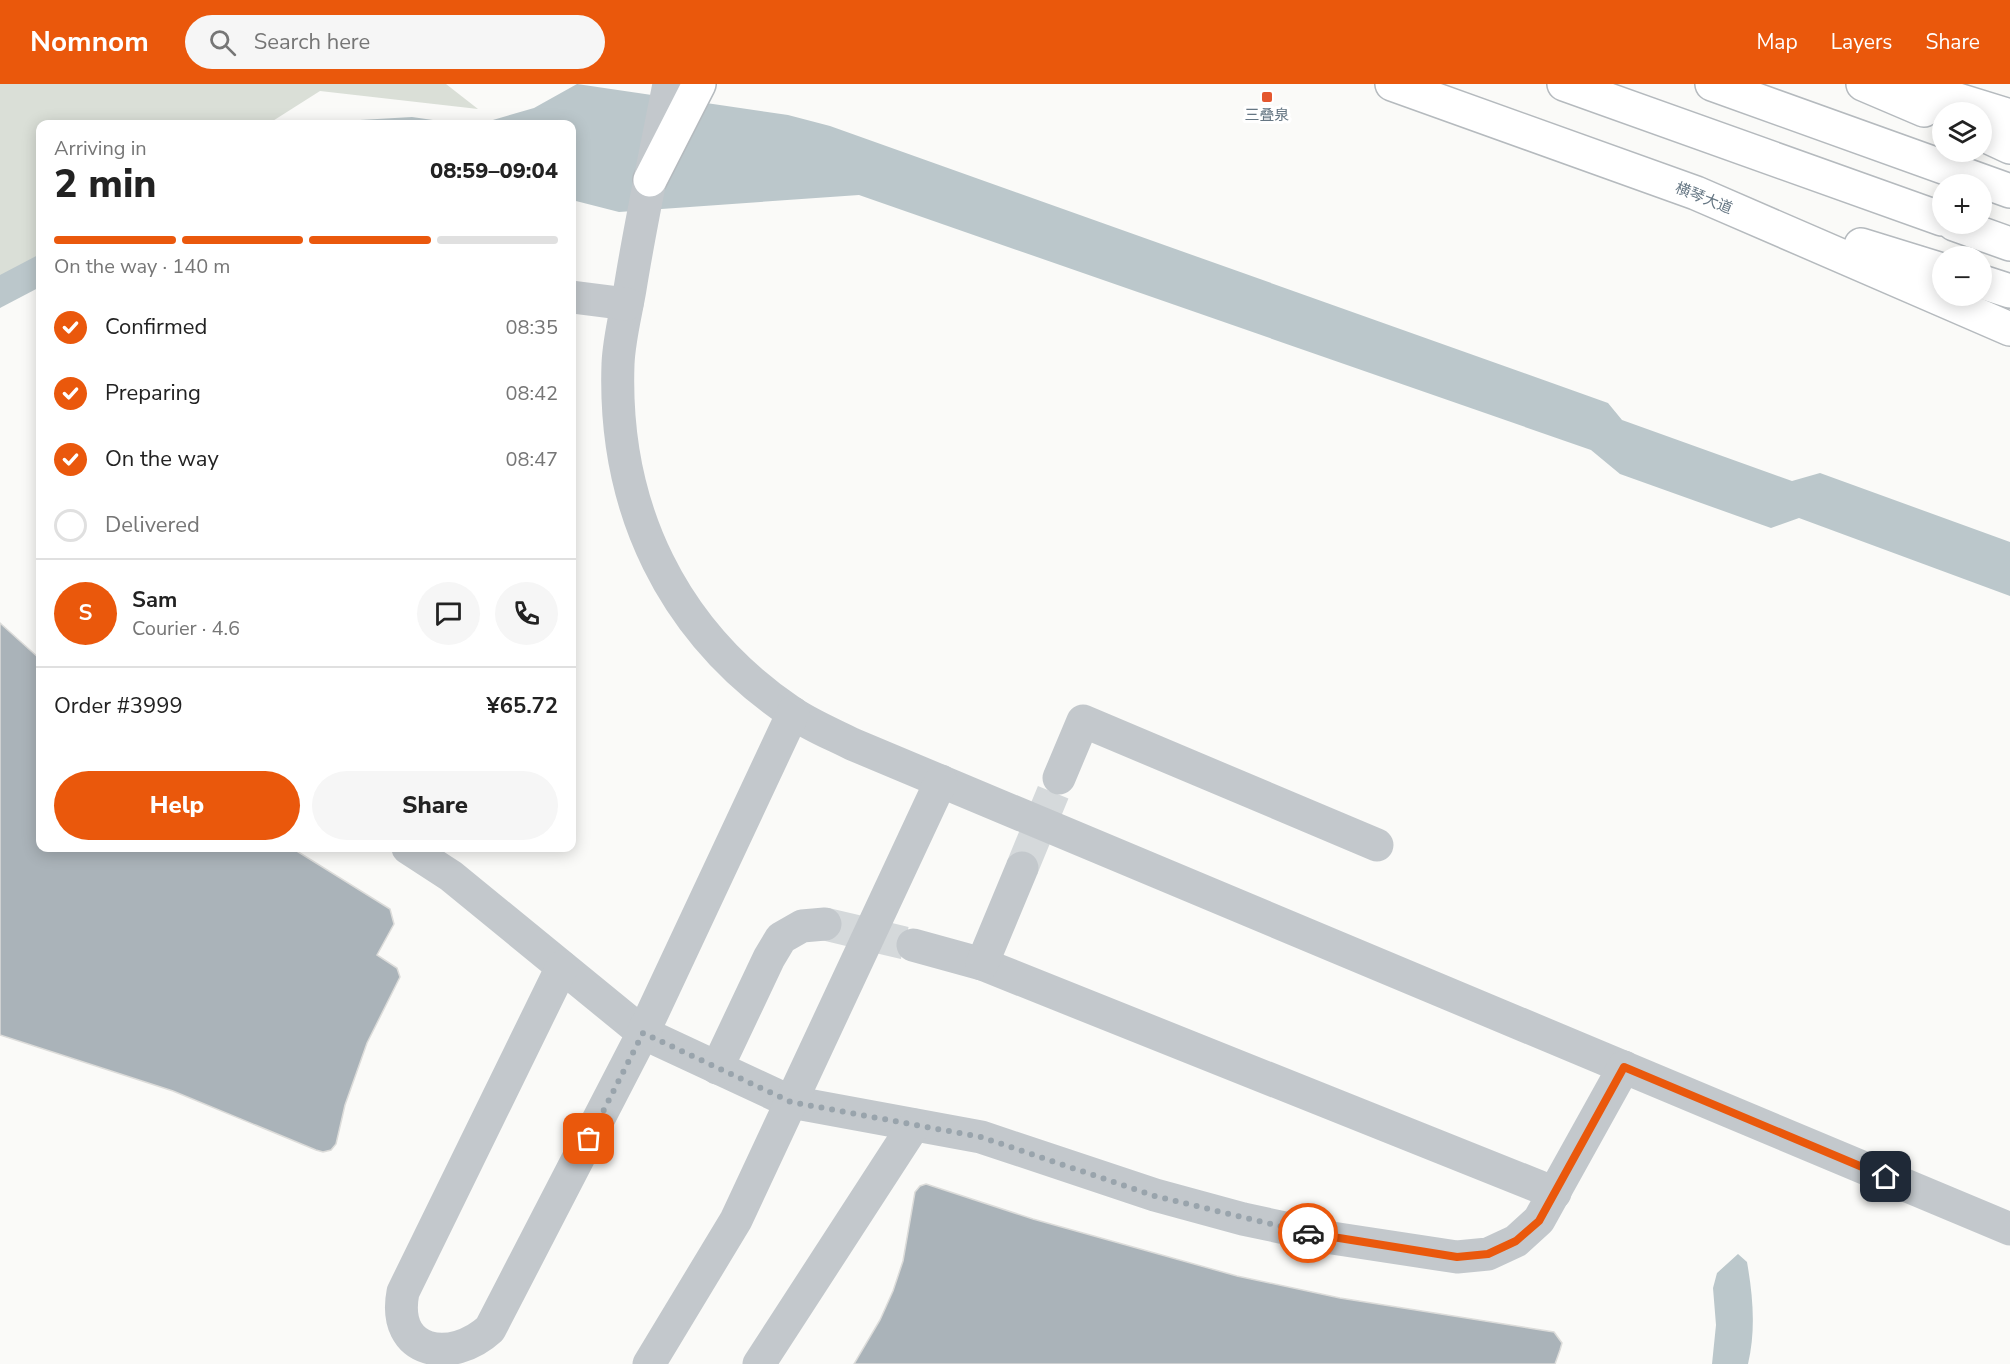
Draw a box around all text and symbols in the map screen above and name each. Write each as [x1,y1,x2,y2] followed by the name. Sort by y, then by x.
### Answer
[185,15,605,69] search box
[30,23,149,61] text: Nomnom
[206,26,239,59] icon: search
[254,27,370,57] text: Search here
[1756,28,1798,56] text: Map
[1831,28,1892,56] text: Layers
[1925,28,1980,56] text: Share
[1260,90,1274,104] marker: 三叠泉
[1932,102,1992,306] map controls
[1932,102,1992,162] button: layers
[1244,105,1290,125] place label: 三叠泉
[54,135,147,162] text: Arriving in
[430,156,558,186] text: 08:59–09:04
[54,158,157,211] text: 2 min
[1932,174,1992,234] button: +
[1672,177,1736,219] street label: 横琴大道
[1932,246,1992,306] button: −
[54,253,230,280] text: On the way · 140 m
[54,311,87,344] icon: check
[105,312,207,342] text: Confirmed
[505,314,558,341] text: 08:35
[54,377,87,410] icon: check
[105,378,201,408] text: Preparing
[505,380,558,407] text: 08:42
[54,443,87,476] icon: check
[105,444,219,474] text: On the way
[505,446,558,473] text: 08:47
[105,510,200,540] text: Delivered
[417,582,480,645] button: chat
[495,582,558,645] button: phone
[132,585,177,615] text: Sam
[79,598,92,628] text: S
[132,615,240,642] text: Courier · 4.6
[54,691,183,721] text: Order #3999
[487,691,558,721] text: ¥65.72
[54,771,300,840] button: Help
[312,771,558,840] button: Share
[563,1113,614,1164] pin
[572,1122,605,1155] icon: bag
[1860,1151,1911,1202] pin
[1869,1160,1902,1193] icon: home
[1278,1203,1338,1263] courier
[1292,1217,1325,1250] icon: car

